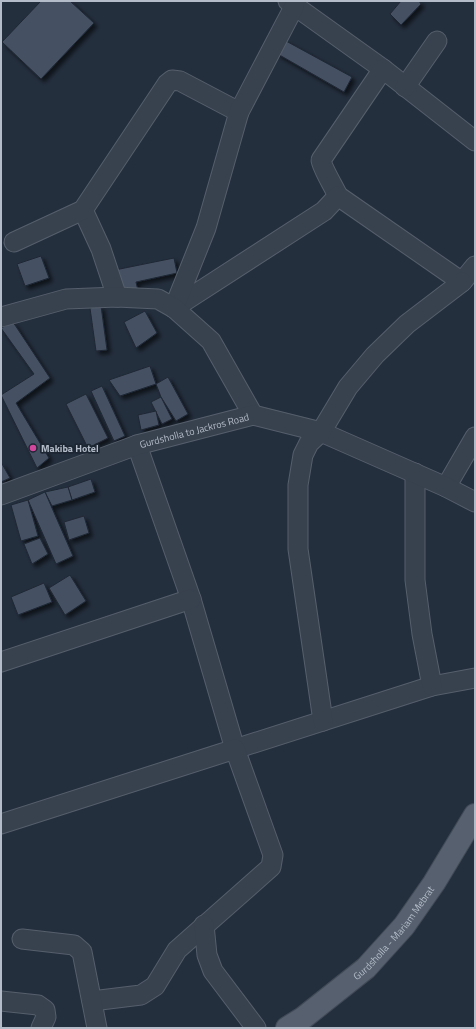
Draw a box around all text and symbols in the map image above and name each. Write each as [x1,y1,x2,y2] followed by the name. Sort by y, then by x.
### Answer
[138,409,251,452] street label: Gurdsholla to Jackros Road
[41,441,99,456] place label: Makiba Hotel
[28,443,38,453] marker: Makiba Hotel
[350,882,438,984] street label: Gurdsholla - Mariam Mebrat

